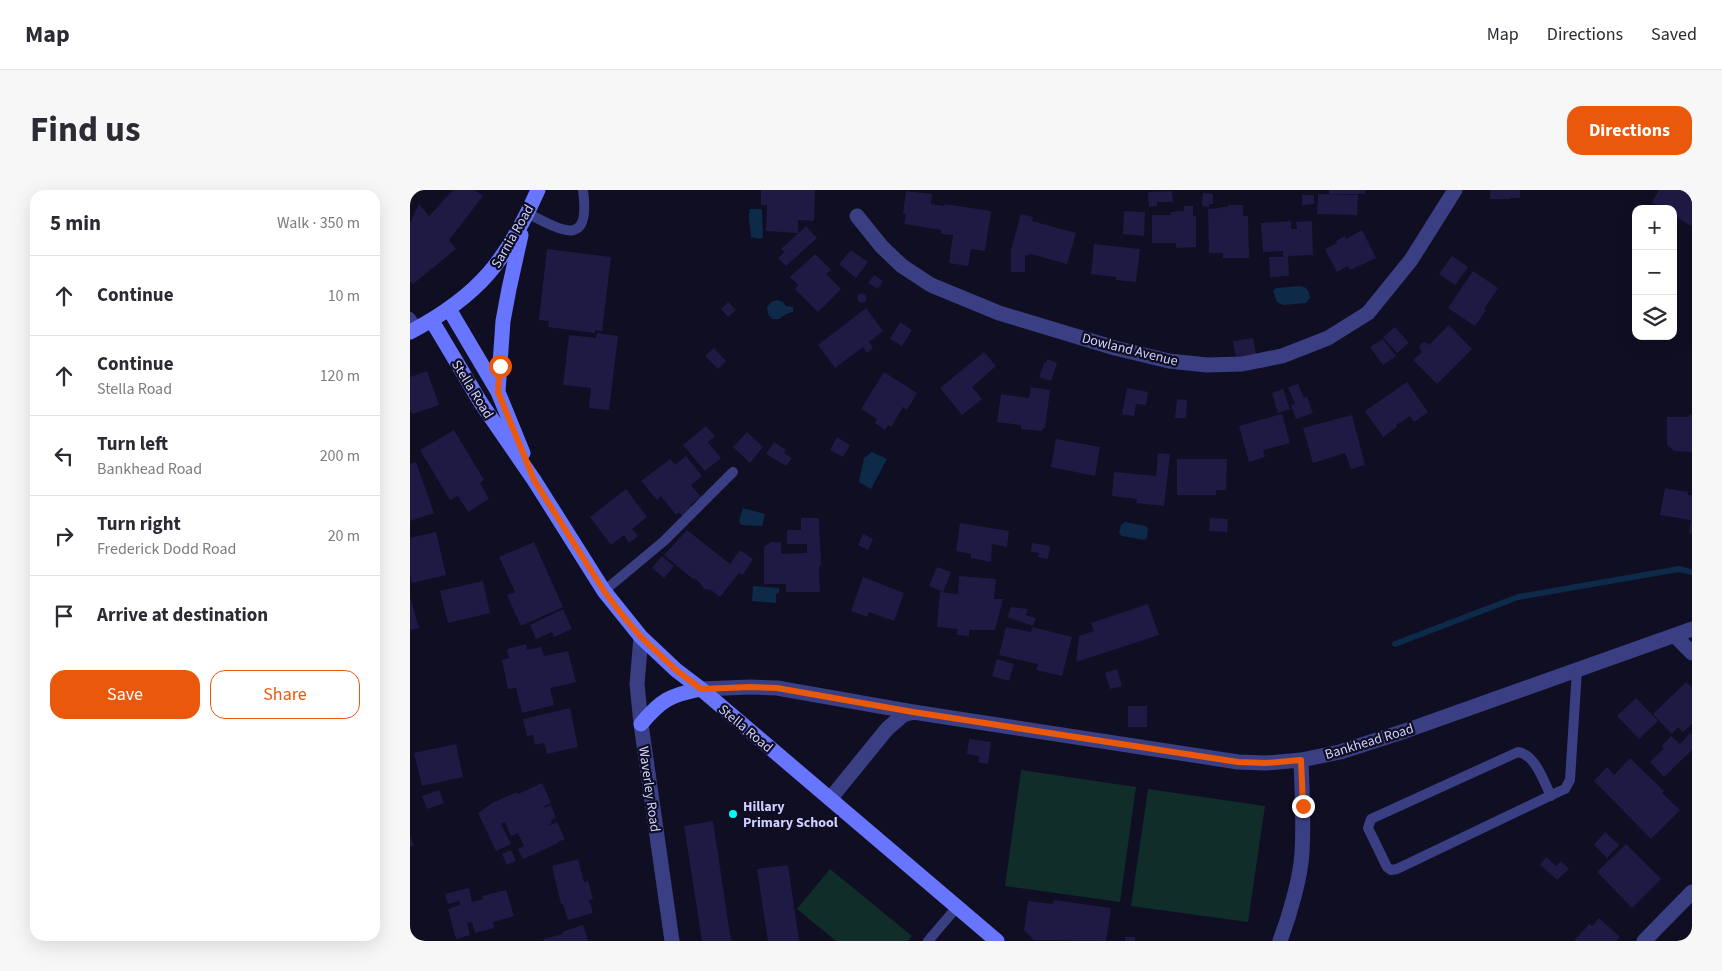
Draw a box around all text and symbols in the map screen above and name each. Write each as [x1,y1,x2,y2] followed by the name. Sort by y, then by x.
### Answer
[25,17,70,52] text: Map
[1487,22,1519,47] text: Map
[1547,22,1623,47] text: Directions
[1651,22,1697,47] text: Saved
[30,105,140,155] text: Find us
[1567,106,1692,155] button: Directions
[487,201,539,272] street label: Sarnia Road
[1632,205,1677,340] map controls
[1632,205,1677,250] button: +
[50,208,101,238] text: 5 min
[277,212,360,234] text: Walk · 350 m
[1632,250,1677,295] button: −
[50,282,78,310] icon: ahead
[97,282,174,309] text: Continue
[328,285,360,307] text: 10 m
[1632,295,1677,340] button: layers
[1080,328,1180,372] street label: Dowland Avenue
[97,351,174,378] text: Continue
[489,355,512,378] route start
[446,356,498,423] street label: Stella Road
[50,362,78,390] icon: ahead
[320,365,360,387] text: 120 m
[97,378,172,400] text: Stella Road
[97,431,168,458] text: Turn left
[50,442,78,470] icon: left
[320,445,360,467] text: 200 m
[97,458,202,480] text: Bankhead Road
[97,511,181,538] text: Turn right
[50,522,78,550] icon: right
[328,525,360,547] text: 20 m
[97,538,236,560] text: Frederick Dodd Road
[50,602,78,630] icon: arrive
[97,602,268,629] text: Arrive at destination
[50,670,200,719] button: Save
[210,670,360,719] button: Share
[714,700,777,758] street label: Stella Road
[1322,719,1416,765] street label: Bankhead Road
[633,745,665,833] street label: Waverley Road
[1292,795,1315,818] route end
[743,797,838,833] place label: Hillary Primary School
[727,808,739,820] marker: Hillary Primary School

